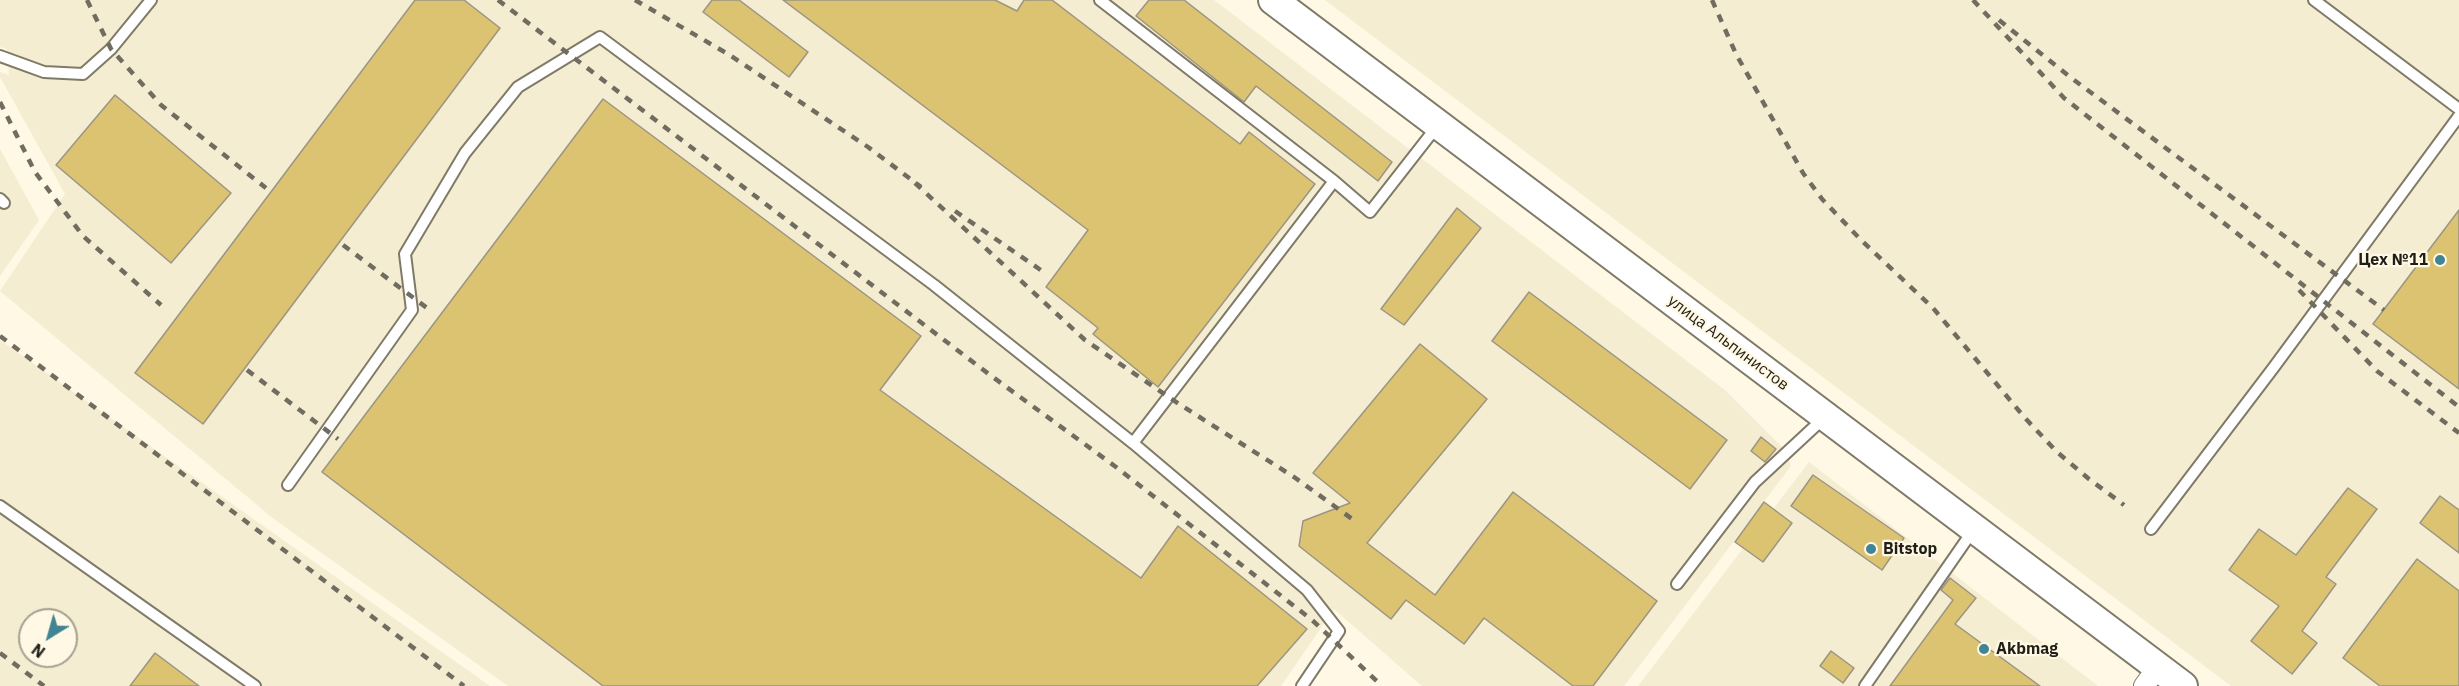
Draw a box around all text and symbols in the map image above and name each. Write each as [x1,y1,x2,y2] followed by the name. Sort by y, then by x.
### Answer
[2358,250,2428,270] place label: Цех №11
[2433,253,2447,267] marker: Цех №11
[1664,291,1792,395] street label: улица Альпинистов
[1883,539,1937,559] place label: Bitstop
[1864,542,1878,556] marker: Bitstop
[18,608,78,668] north arrow
[28,639,49,662] text: N
[1996,639,2058,659] place label: Akbmag
[1977,642,1991,656] marker: Akbmag

